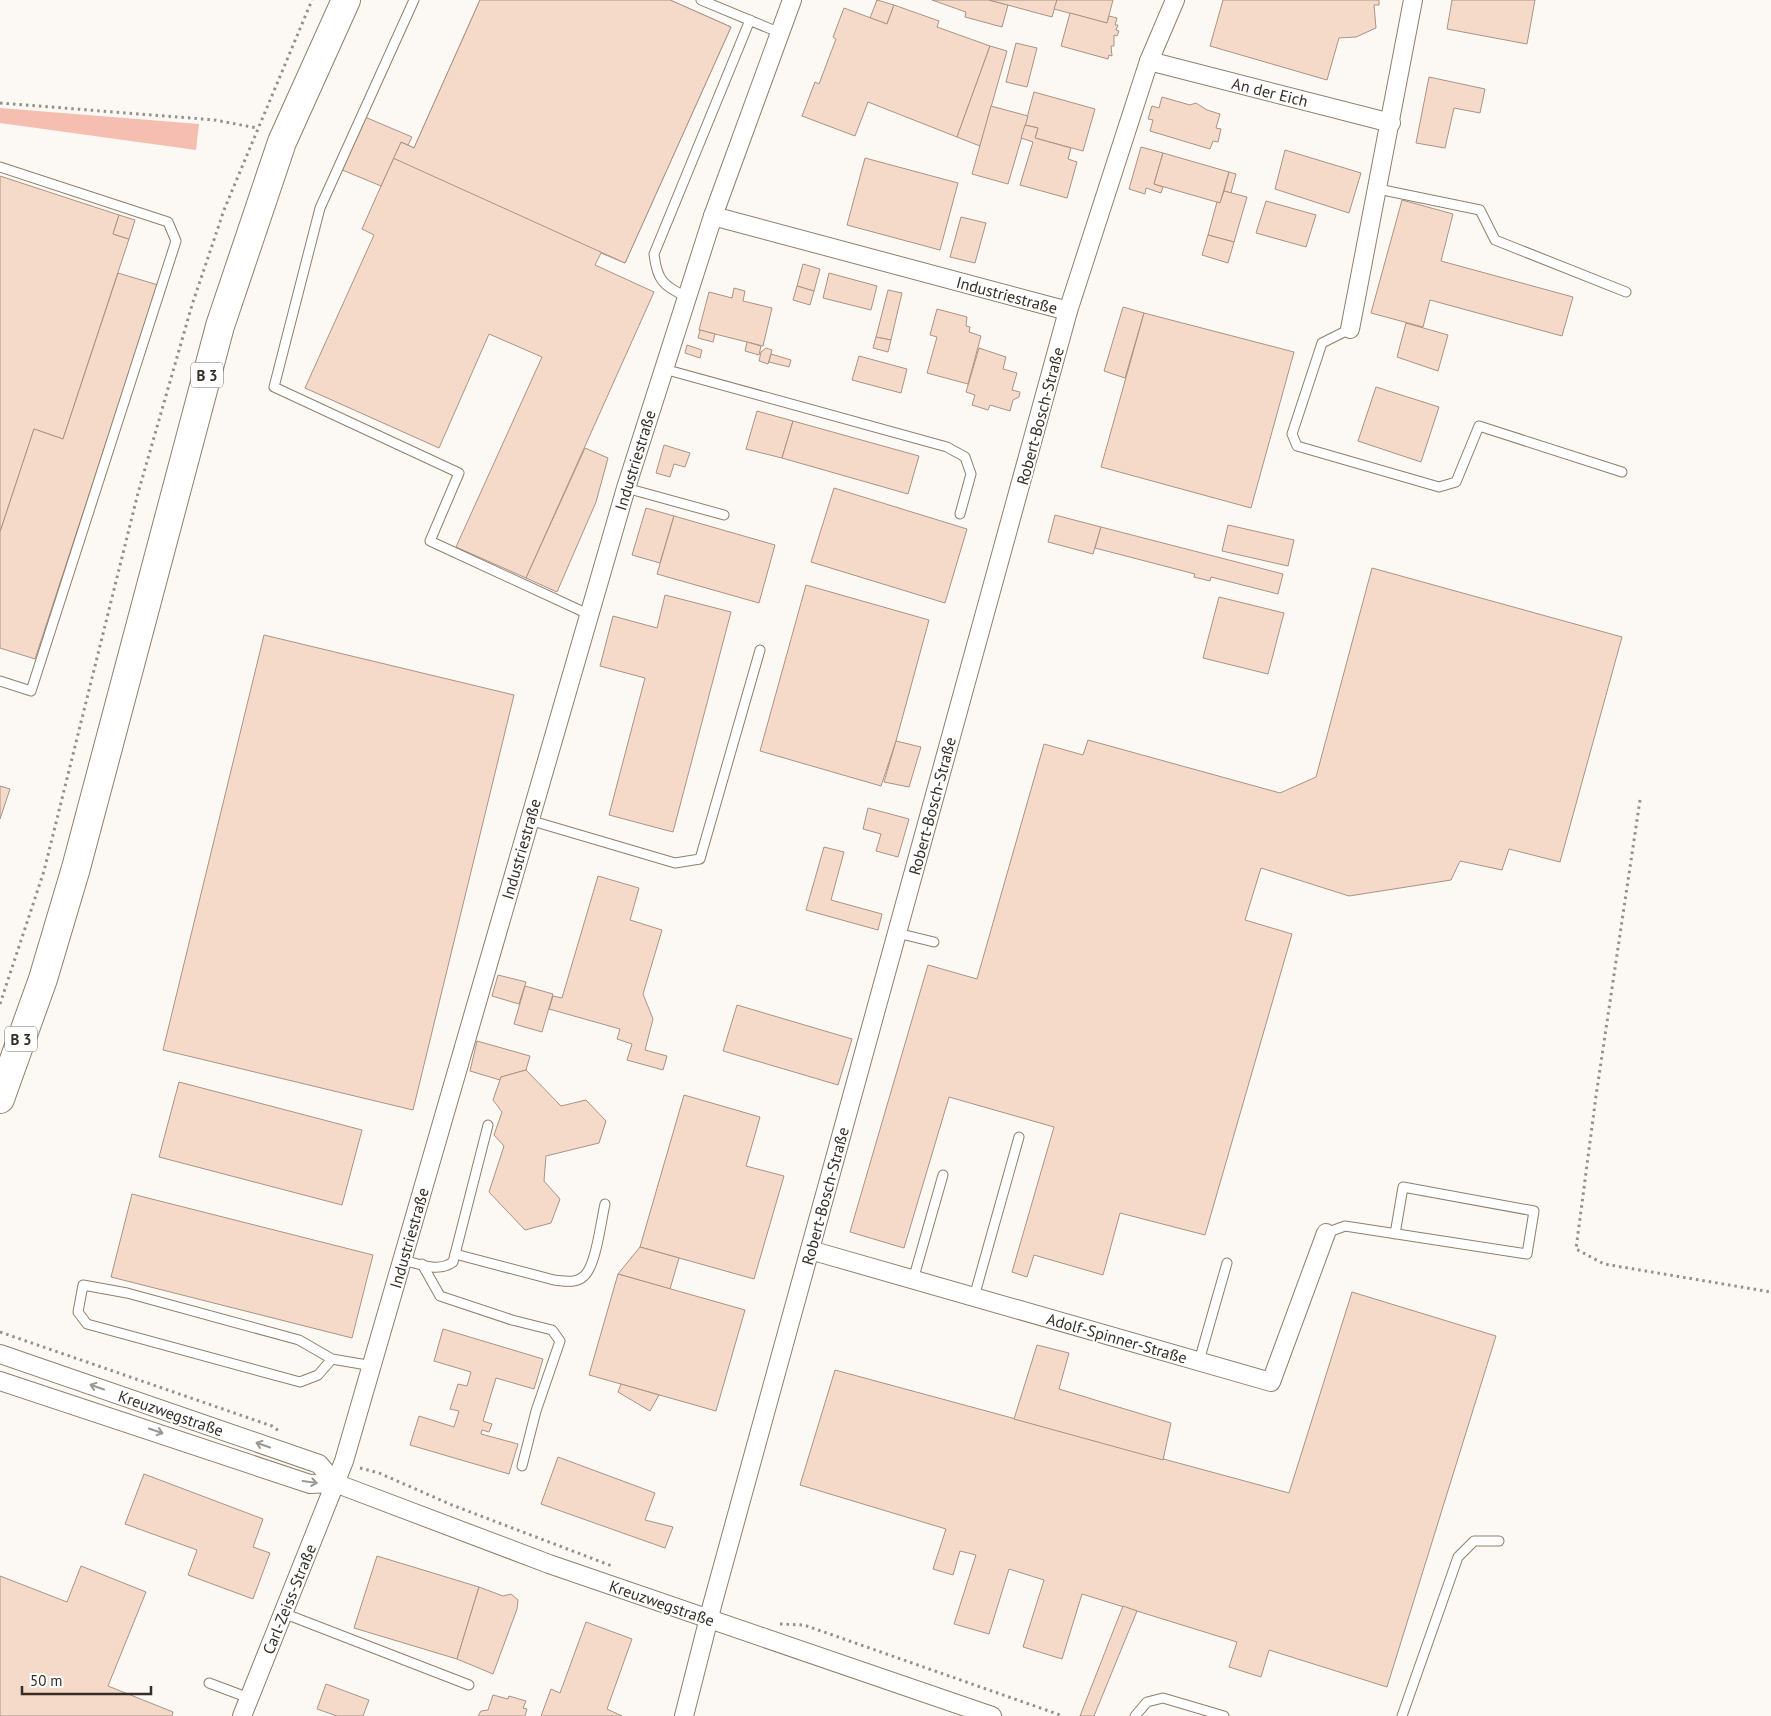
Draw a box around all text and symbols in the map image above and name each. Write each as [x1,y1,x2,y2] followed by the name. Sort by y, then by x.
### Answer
[1230,73,1310,111] street label: An der Eich
[954,272,1060,318] street label: Industriestraße
[1012,345,1068,487] street label: Robert-Bosch-Straße
[191,362,223,388] road number: B 3
[610,407,660,513] street label: Industriestraße
[904,735,960,877] street label: Robert-Bosch-Straße
[497,796,545,902] street label: Industriestraße
[5,1026,37,1052] road number: B 3
[797,1125,853,1267] street label: Robert-Bosch-Straße
[385,1185,433,1291] street label: Industriestraße
[1044,1308,1190,1368] street label: Adolf-Spinner-Straße
[89,1382,105,1391] one-way arrow
[116,1386,226,1440] street label: Kreuzwegstraße
[147,1427,163,1437] one-way arrow
[256,1440,271,1449] one-way arrow
[301,1478,317,1488] one-way arrow
[258,1541,320,1657] street label: Carl-Zeiss-Straße
[607,1576,717,1630] street label: Kreuzwegstraße
[22,1664,151,1696] scale bar
[30,1671,63,1690] text: 50 m

